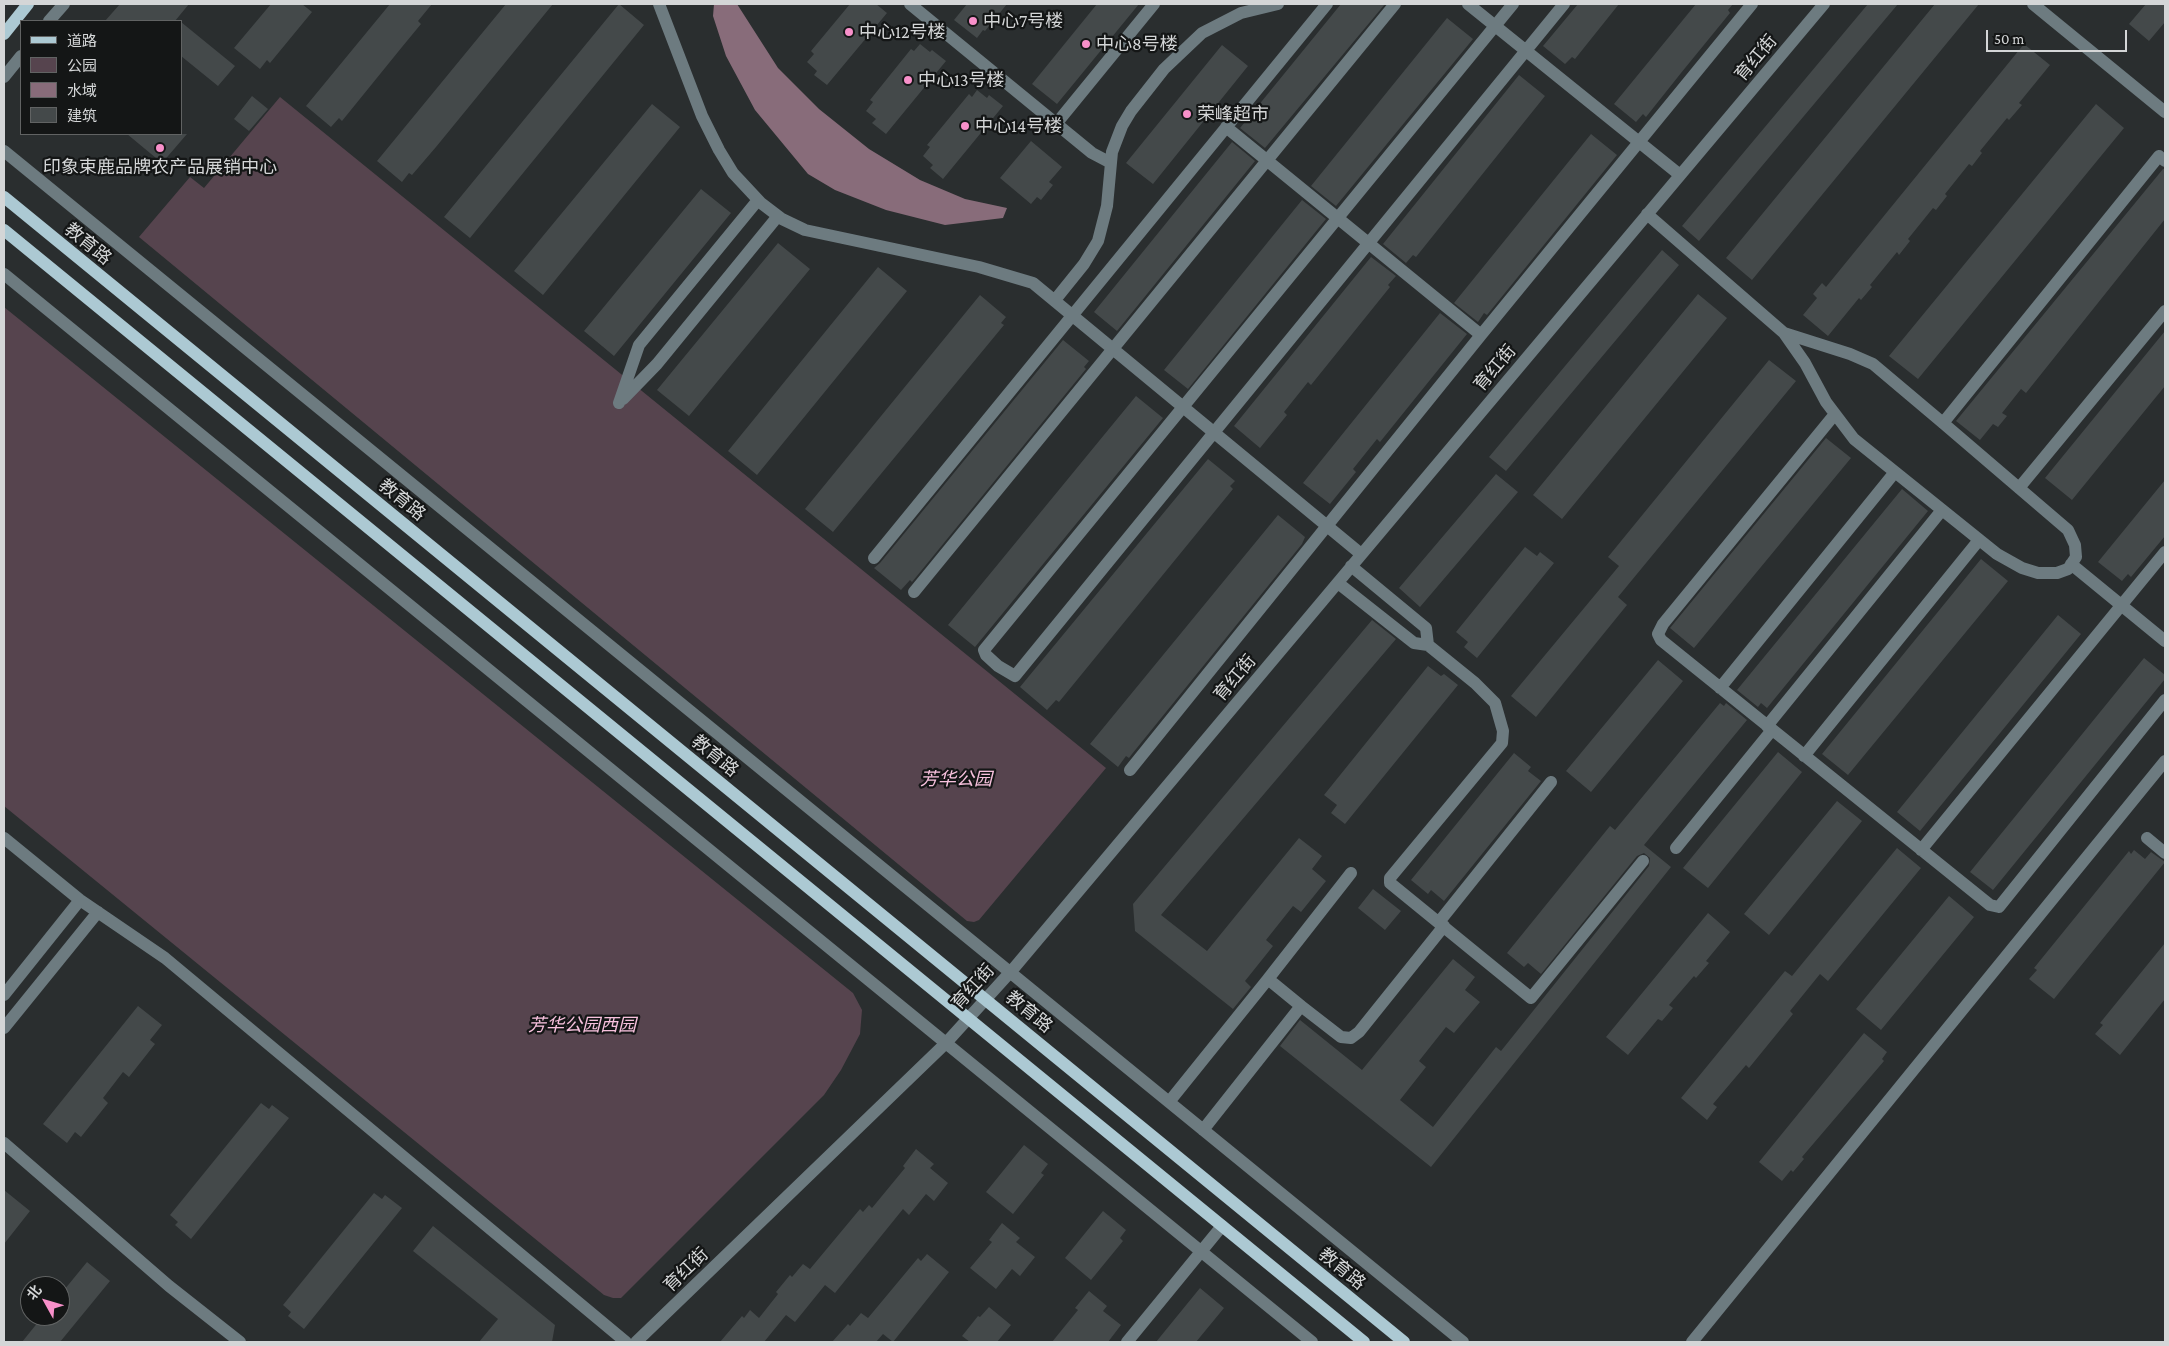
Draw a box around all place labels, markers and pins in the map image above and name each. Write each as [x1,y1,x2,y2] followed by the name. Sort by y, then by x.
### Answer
[983,10,1063,32] place label: 中心7号楼
[967,15,979,27] marker: 中心7号楼
[859,21,946,43] place label: 中心12号楼
[843,26,855,38] marker: 中心12号楼
[1096,33,1178,55] place label: 中心8号楼
[1080,38,1092,50] marker: 中心8号楼
[918,69,1005,91] place label: 中心13号楼
[902,74,914,86] marker: 中心13号楼
[1197,103,1269,125] place label: 荣峰超市
[1181,108,1193,120] marker: 荣峰超市
[975,115,1062,137] place label: 中心14号楼
[959,120,971,132] marker: 中心14号楼
[154,142,166,154] marker: 印象束鹿品牌农产品展销中心
[43,156,277,178] place label: 印象束鹿品牌农产品展销中心

